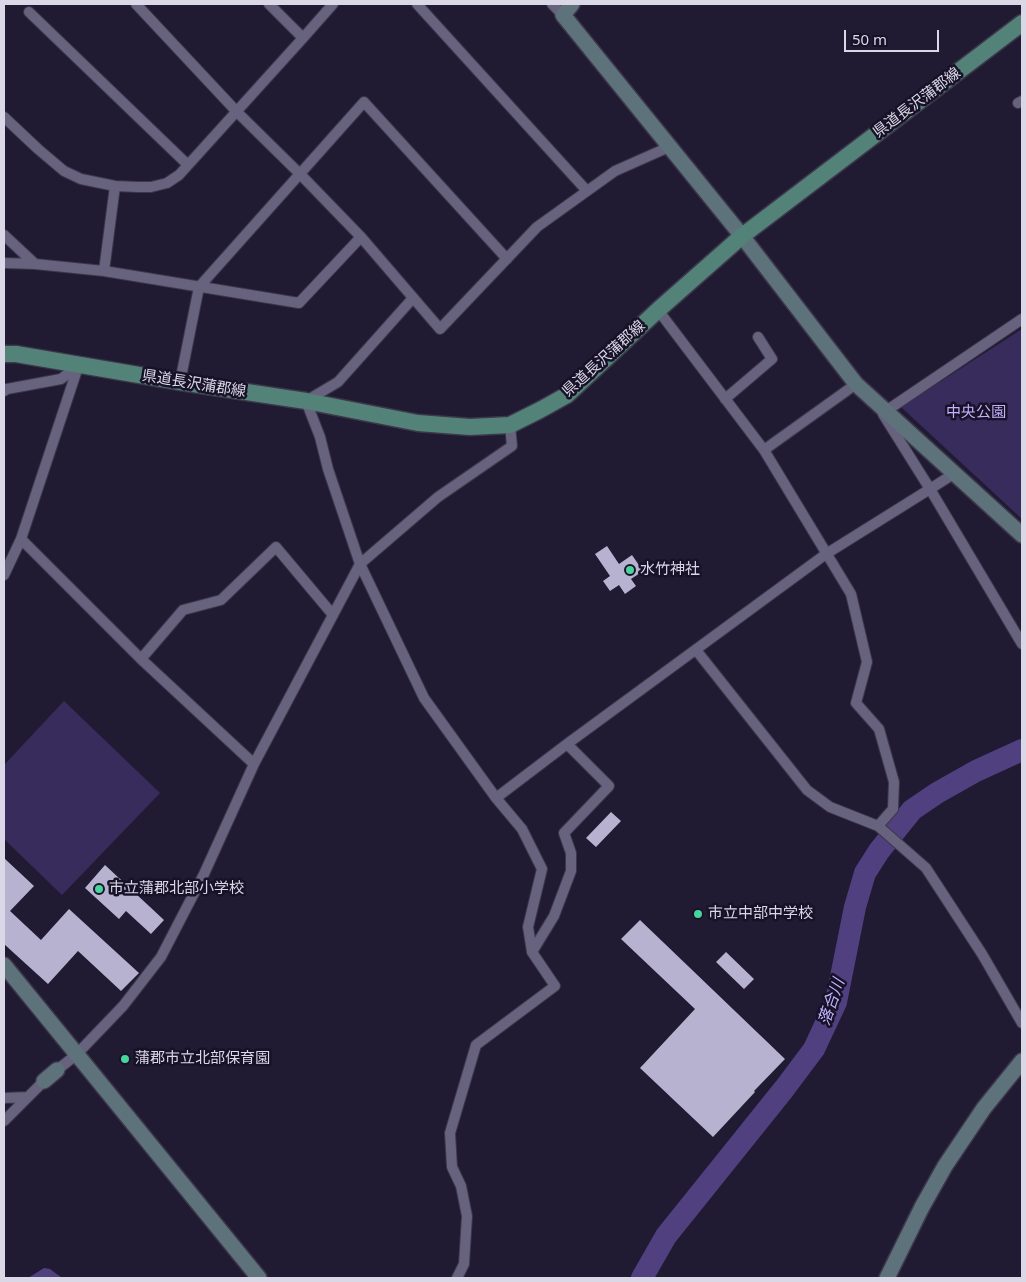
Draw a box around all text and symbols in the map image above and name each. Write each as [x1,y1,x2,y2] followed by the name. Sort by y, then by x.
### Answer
[846,20,941,52] scale bar
[852,29,887,49] text: 50 m
[870,64,964,142] street label: 県道長沢蒲郡線
[559,317,649,401] street label: 県道長沢蒲郡線
[141,367,247,401] street label: 県道長沢蒲郡線
[946,404,1006,422] park label: 中央公園
[640,561,700,579] place label: 水竹神社
[624,564,636,576] marker: 水竹神社
[109,880,244,898] place label: 市立蒲郡北部小学校
[93,883,105,895] marker: 市立蒲郡北部小学校
[708,905,813,923] place label: 市立中部中学校
[692,908,704,920] marker: 市立中部中学校
[815,976,849,1028] water label: 落合川
[135,1050,270,1068] place label: 蒲郡市立北部保育園
[119,1053,131,1065] marker: 蒲郡市立北部保育園

